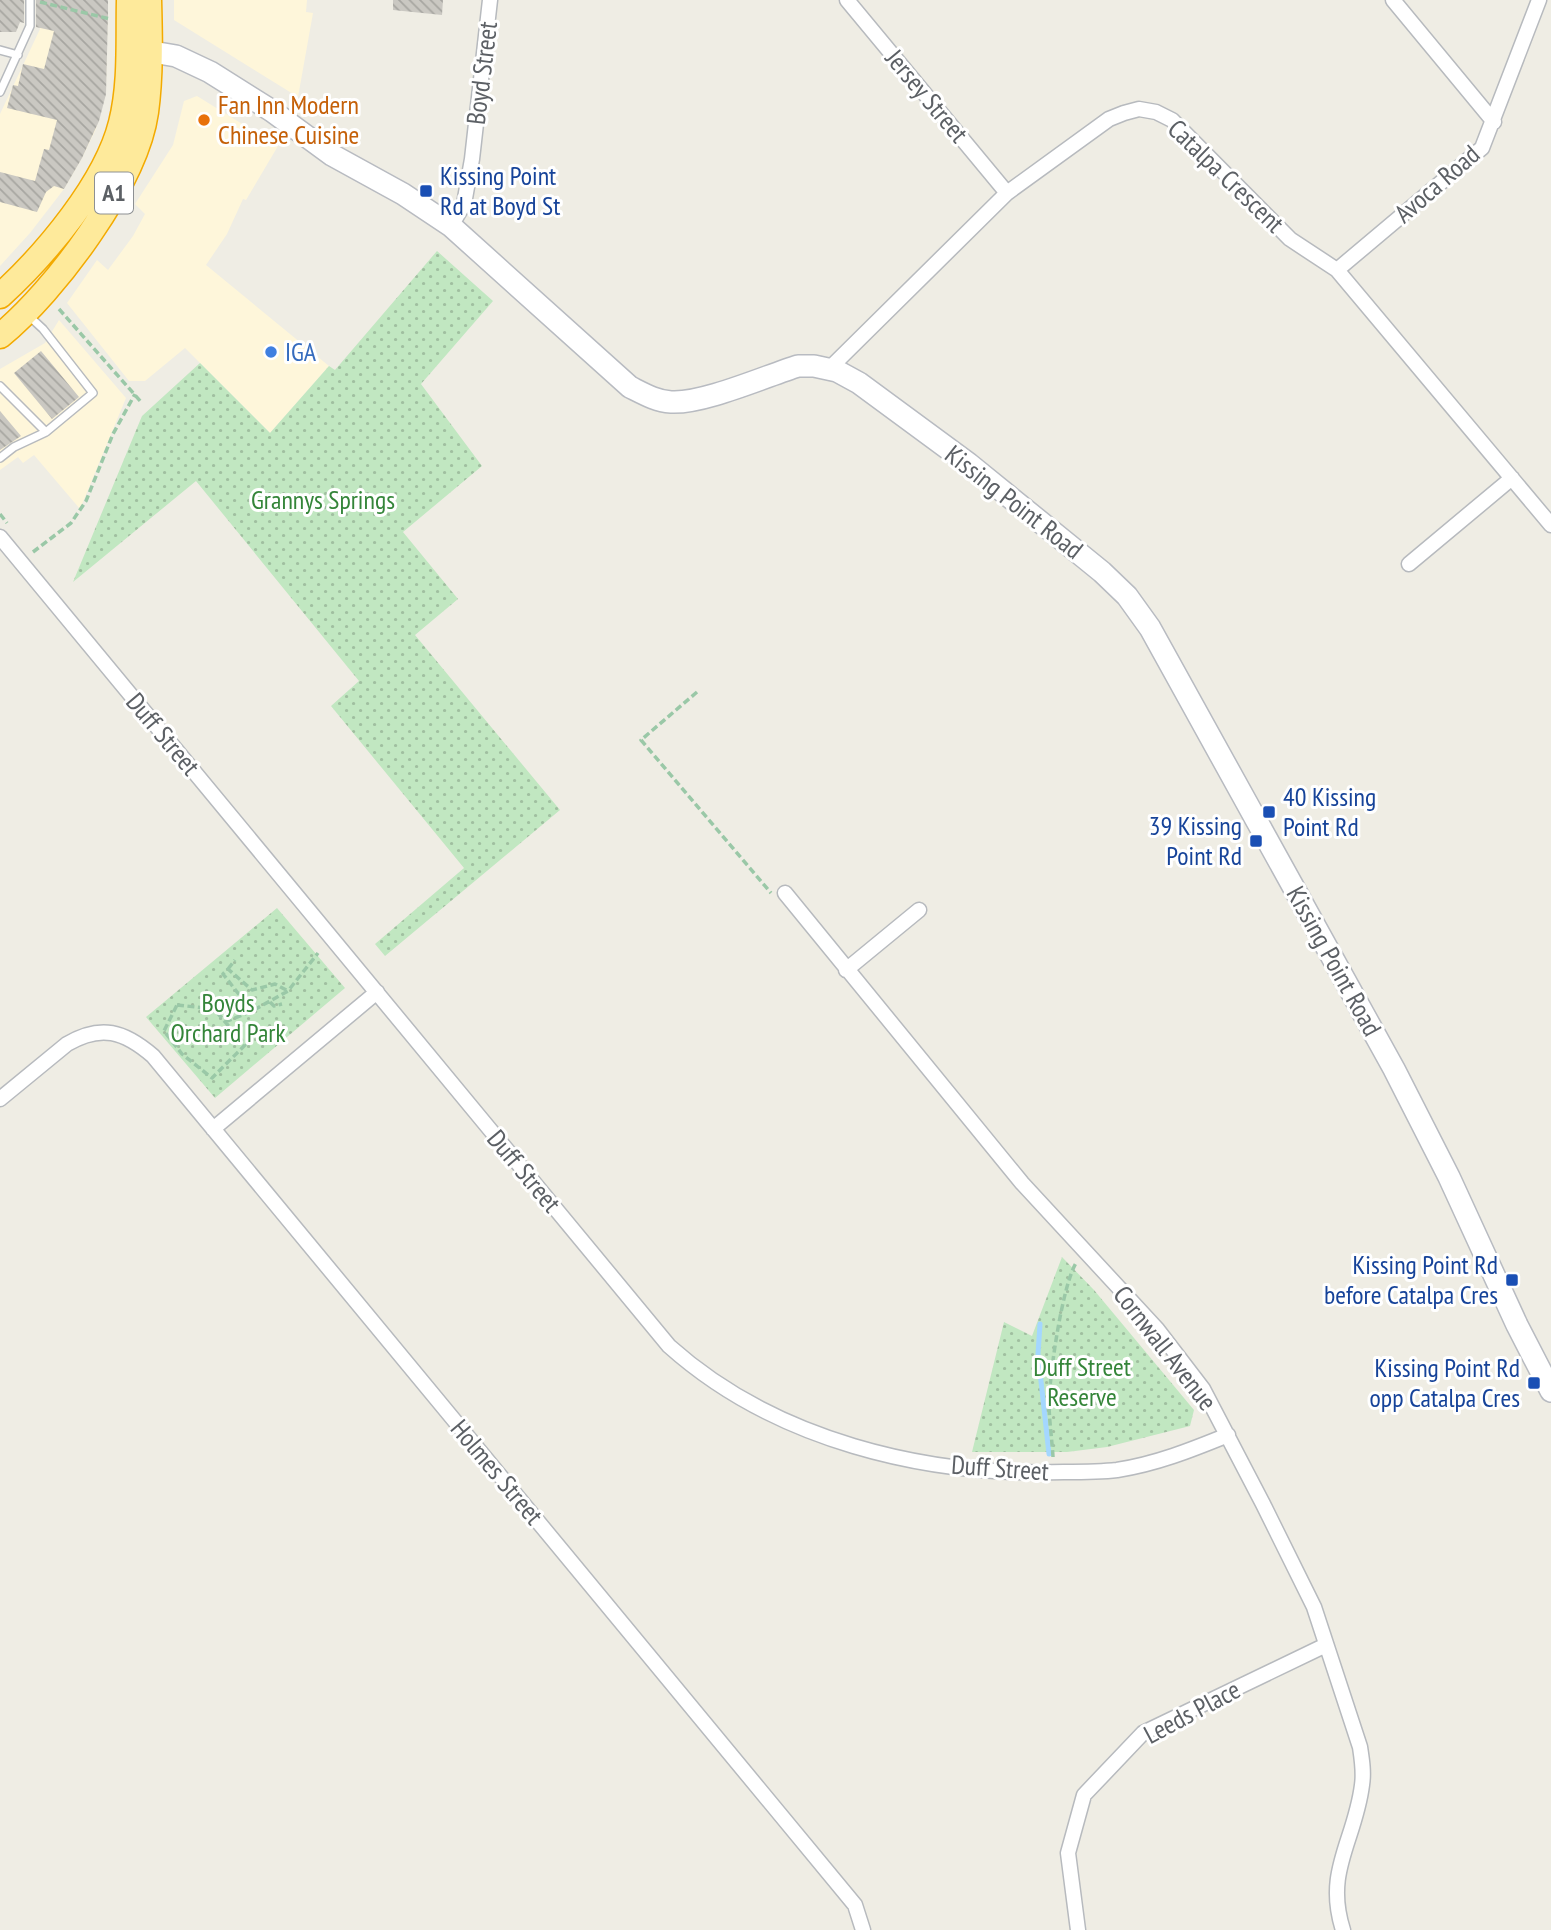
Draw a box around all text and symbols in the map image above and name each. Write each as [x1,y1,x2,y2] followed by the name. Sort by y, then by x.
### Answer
[459,20,504,126] street label: Boyd Street
[878,42,976,149] street label: Jersey Street
[218,88,359,151] place label: Fan Inn Modern Chinese Cuisine
[196,112,212,128] marker: Fan Inn Modern Chinese Cuisine
[1161,112,1291,239] street label: Catalpa Crescent
[1387,138,1486,230] street label: Avoca Road
[440,159,560,222] place label: Kissing Point Rd at Boyd St
[95,173,133,214] road number: A1
[418,183,434,199] marker: Kissing Point Rd at Boyd St
[285,335,317,368] place label: IGA
[263,344,279,360] marker: IGA
[939,437,1090,566] street label: Kissing Point Road
[251,483,395,516] park label: Grannys Springs
[119,686,207,782] street label: Duff Street
[1283,780,1376,843] place label: 40 Kissing Point Rd
[1261,804,1277,820] marker: 40 Kissing Point Rd
[1149,809,1242,872] place label: 39 Kissing Point Rd
[1248,833,1264,849] marker: 39 Kissing Point Rd
[1280,880,1389,1041] street label: Kissing Point Road
[170,986,286,1049] park label: Boyds Orchard Park
[480,1123,568,1219] street label: Duff Street
[1324,1248,1498,1311] place label: Kissing Point Rd before Catalpa Cres
[1504,1272,1520,1288] marker: Kissing Point Rd before Catalpa Cres
[1106,1279,1224,1417] street label: Cornwall Avenue
[1033,1350,1131,1413] park label: Duff Street Reserve
[1370,1351,1520,1414] place label: Kissing Point Rd opp Catalpa Cres
[1526,1375,1542,1391] marker: Kissing Point Rd opp Catalpa Cres
[444,1412,551,1531] street label: Holmes Street
[950,1448,1050,1487] street label: Duff Street
[1138,1673,1246,1751] street label: Leeds Place

